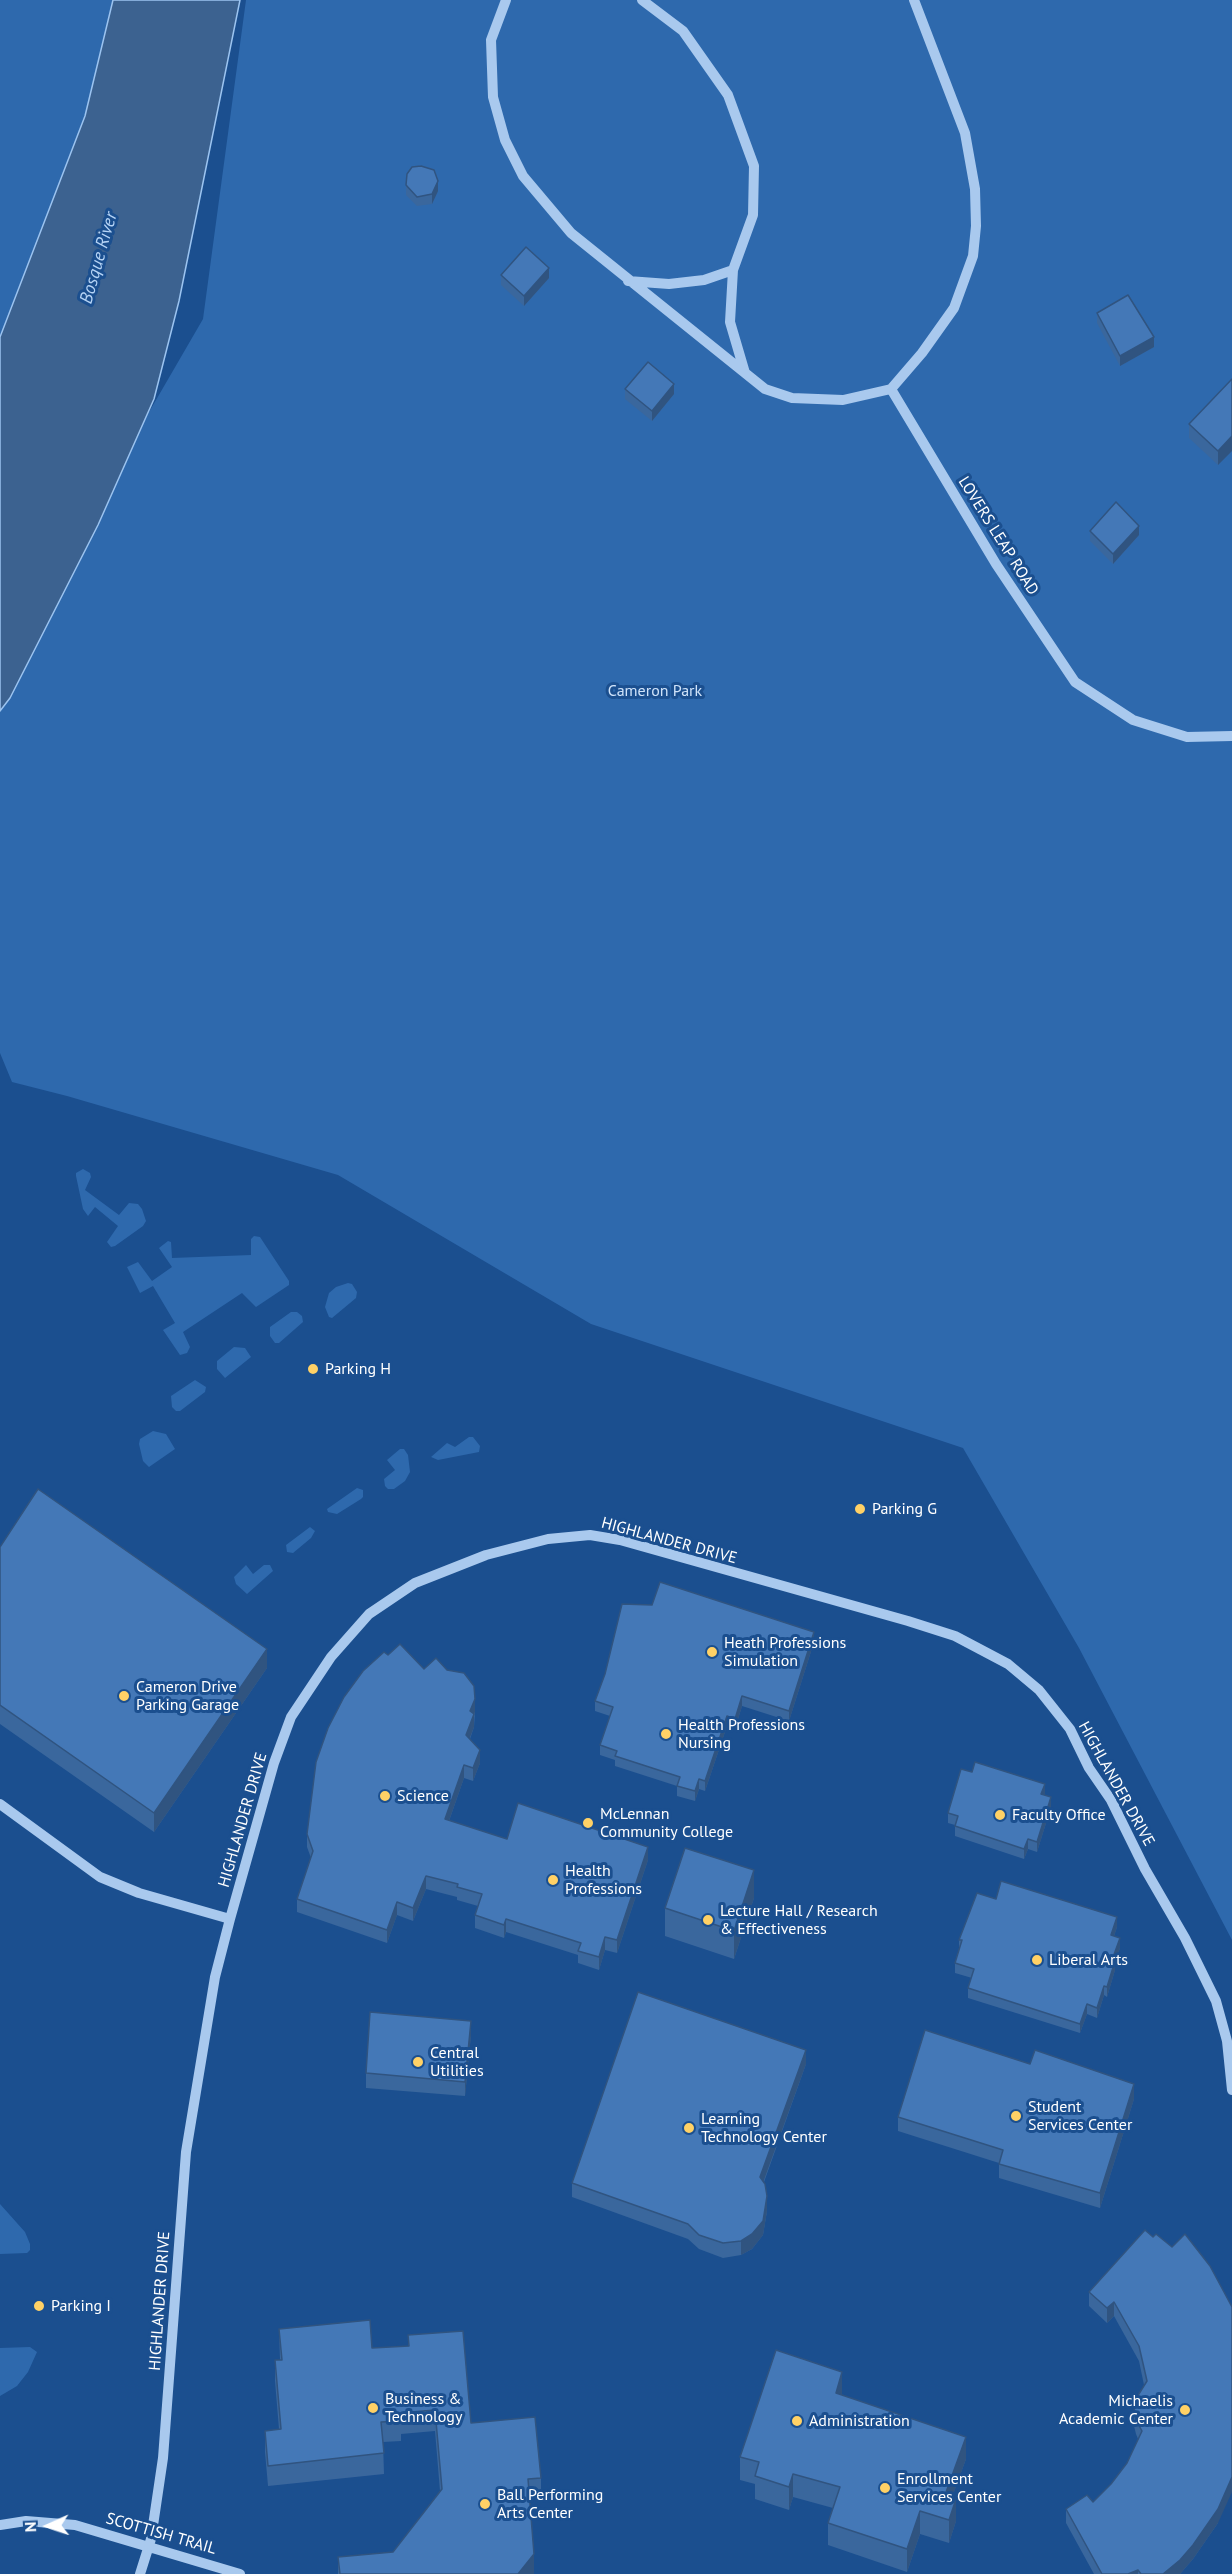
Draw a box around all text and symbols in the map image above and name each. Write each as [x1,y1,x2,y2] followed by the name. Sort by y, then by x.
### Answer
[76,210,122,306] water label: Bosque River
[954,473,1042,599] street label: LOVERS LEAP ROAD
[608,681,702,701] park label: Cameron Park
[325,1359,391,1379] place label: Parking H
[306,1362,320,1376] marker: Parking H
[872,1499,937,1519] place label: Parking G
[853,1502,867,1516] marker: Parking G
[599,1514,739,1568] street label: HIGHLANDER DRIVE
[724,1633,846,1671] place label: Heath Professions Simulation
[705,1645,719,1659] marker: Heath Professions Simulation
[136,1677,239,1715] place label: Cameron Drive Parking Garage
[117,1689,131,1703] marker: Cameron Drive Parking Garage
[678,1715,805,1753] place label: Health Professions Nursing
[1074,1718,1158,1850] street label: HIGHLANDER DRIVE
[659,1727,673,1741] marker: Health Professions Nursing
[215,1750,271,1890] street label: HIGHLANDER DRIVE
[397,1786,449,1806] place label: Science
[378,1789,392,1803] marker: Science
[600,1804,733,1842] place label: McLennan Community College
[1012,1805,1106,1825] place label: Faculty Office
[993,1808,1007,1822] marker: Faculty Office
[581,1816,595,1830] marker: McLennan Community College
[565,1861,642,1899] place label: Health Professions
[546,1873,560,1887] marker: Health Professions
[720,1901,878,1939] place label: Lecture Hall / Research & Effectiveness
[701,1913,715,1927] marker: Lecture Hall / Research & Effectiveness
[1049,1950,1128,1970] place label: Liberal Arts
[1030,1953,1044,1967] marker: Liberal Arts
[430,2043,484,2081] place label: Central Utilities
[411,2055,425,2069] marker: Central Utilities
[1028,2097,1132,2135] place label: Student Services Center
[701,2109,827,2147] place label: Learning Technology Center
[1009,2109,1023,2123] marker: Student Services Center
[682,2121,696,2135] marker: Learning Technology Center
[146,2231,174,2371] street label: HIGHLANDER DRIVE
[51,2296,111,2316] place label: Parking I
[32,2299,46,2313] marker: Parking I
[385,2389,462,2427] place label: Business & Technology
[1059,2391,1173,2429] place label: Michaelis Academic Center
[366,2401,380,2415] marker: Business & Technology
[1178,2403,1192,2417] marker: Michaelis Academic Center
[809,2411,910,2431] place label: Administration
[790,2414,804,2428] marker: Administration
[897,2469,1001,2507] place label: Enrollment Services Center
[878,2481,892,2495] marker: Enrollment Services Center
[497,2485,603,2523] place label: Ball Performing Arts Center
[18,2496,78,2556] north arrow
[478,2497,492,2511] marker: Ball Performing Arts Center
[104,2509,218,2559] street label: SCOTTISH TRAIL
[20,2521,40,2533] text: N

